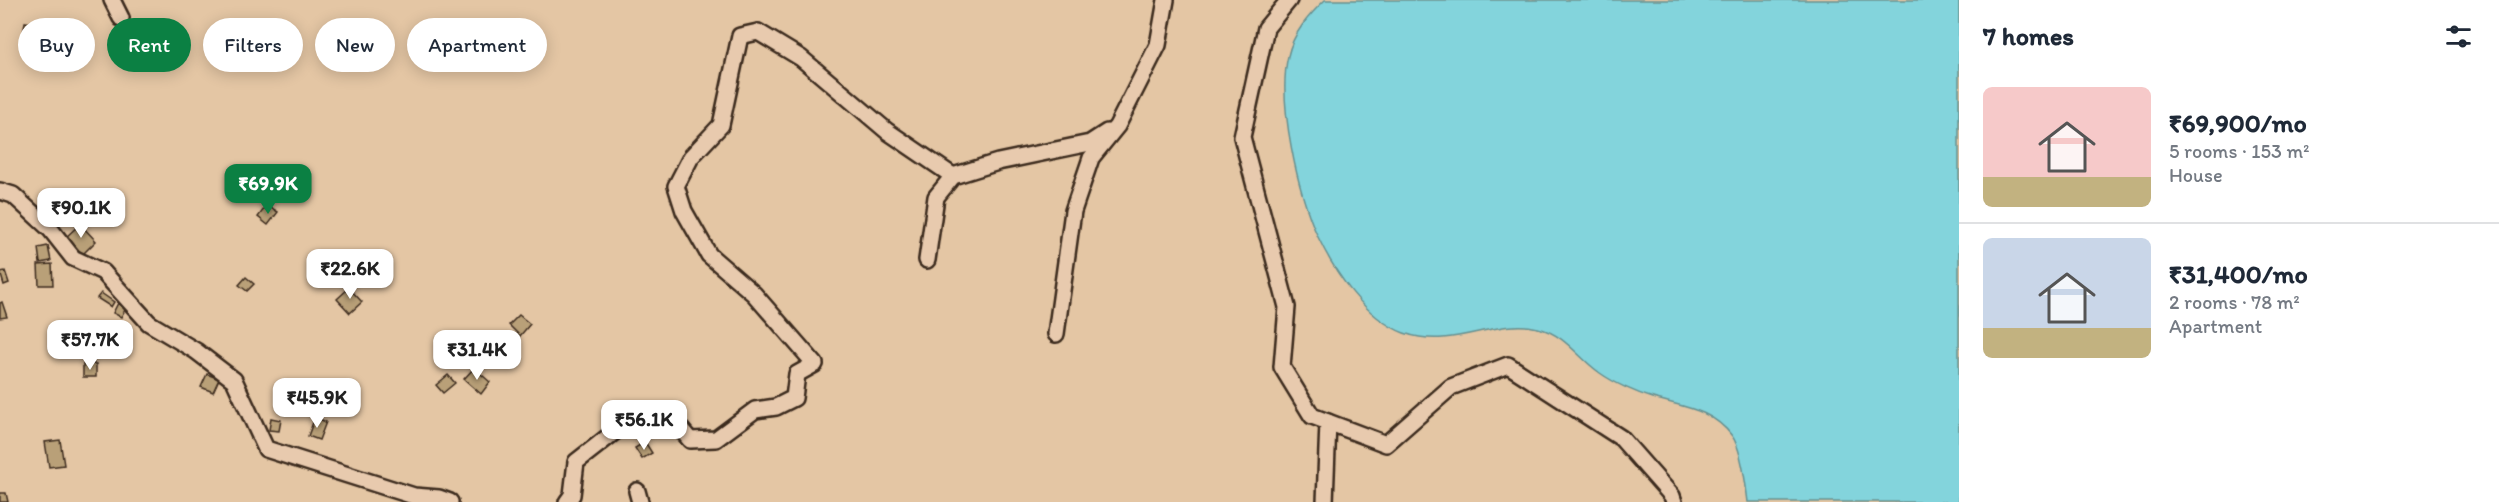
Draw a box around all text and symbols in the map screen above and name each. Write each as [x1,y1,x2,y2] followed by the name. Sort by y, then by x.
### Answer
[18,18,95,72] chip: Buy
[107,18,191,72] chip: Rent
[203,18,303,72] chip: Filters
[315,18,395,72] chip: New
[407,18,547,72] chip: Apartment
[1983,20,2074,52] text: 7 homes
[2442,20,2475,53] icon: filters
[2169,107,2307,139] text: ₹69,900/mo
[2031,111,2103,183] icon: home
[2169,139,2309,163] text: 5 rooms · 153 m²
[2169,163,2223,187] text: House
[219,164,317,215] pin: ₹69.9K
[239,171,297,195] text: ₹69.9K
[32,188,130,239] pin: ₹90.1K
[51,195,111,219] text: ₹90.1K
[301,249,399,300] pin: ₹22.6K
[320,256,380,280] text: ₹22.6K
[2169,258,2308,290] text: ₹31,400/mo
[2031,262,2103,334] icon: home
[2169,290,2300,314] text: 2 rooms · 78 m²
[2169,314,2262,338] text: Apartment
[41,320,139,371] pin: ₹57.7K
[61,327,119,351] text: ₹57.7K
[428,330,526,381] pin: ₹31.4K
[447,337,507,361] text: ₹31.4K
[268,378,366,429] pin: ₹45.9K
[287,385,347,409] text: ₹45.9K
[595,400,693,451] pin: ₹56.1K
[615,407,673,431] text: ₹56.1K

